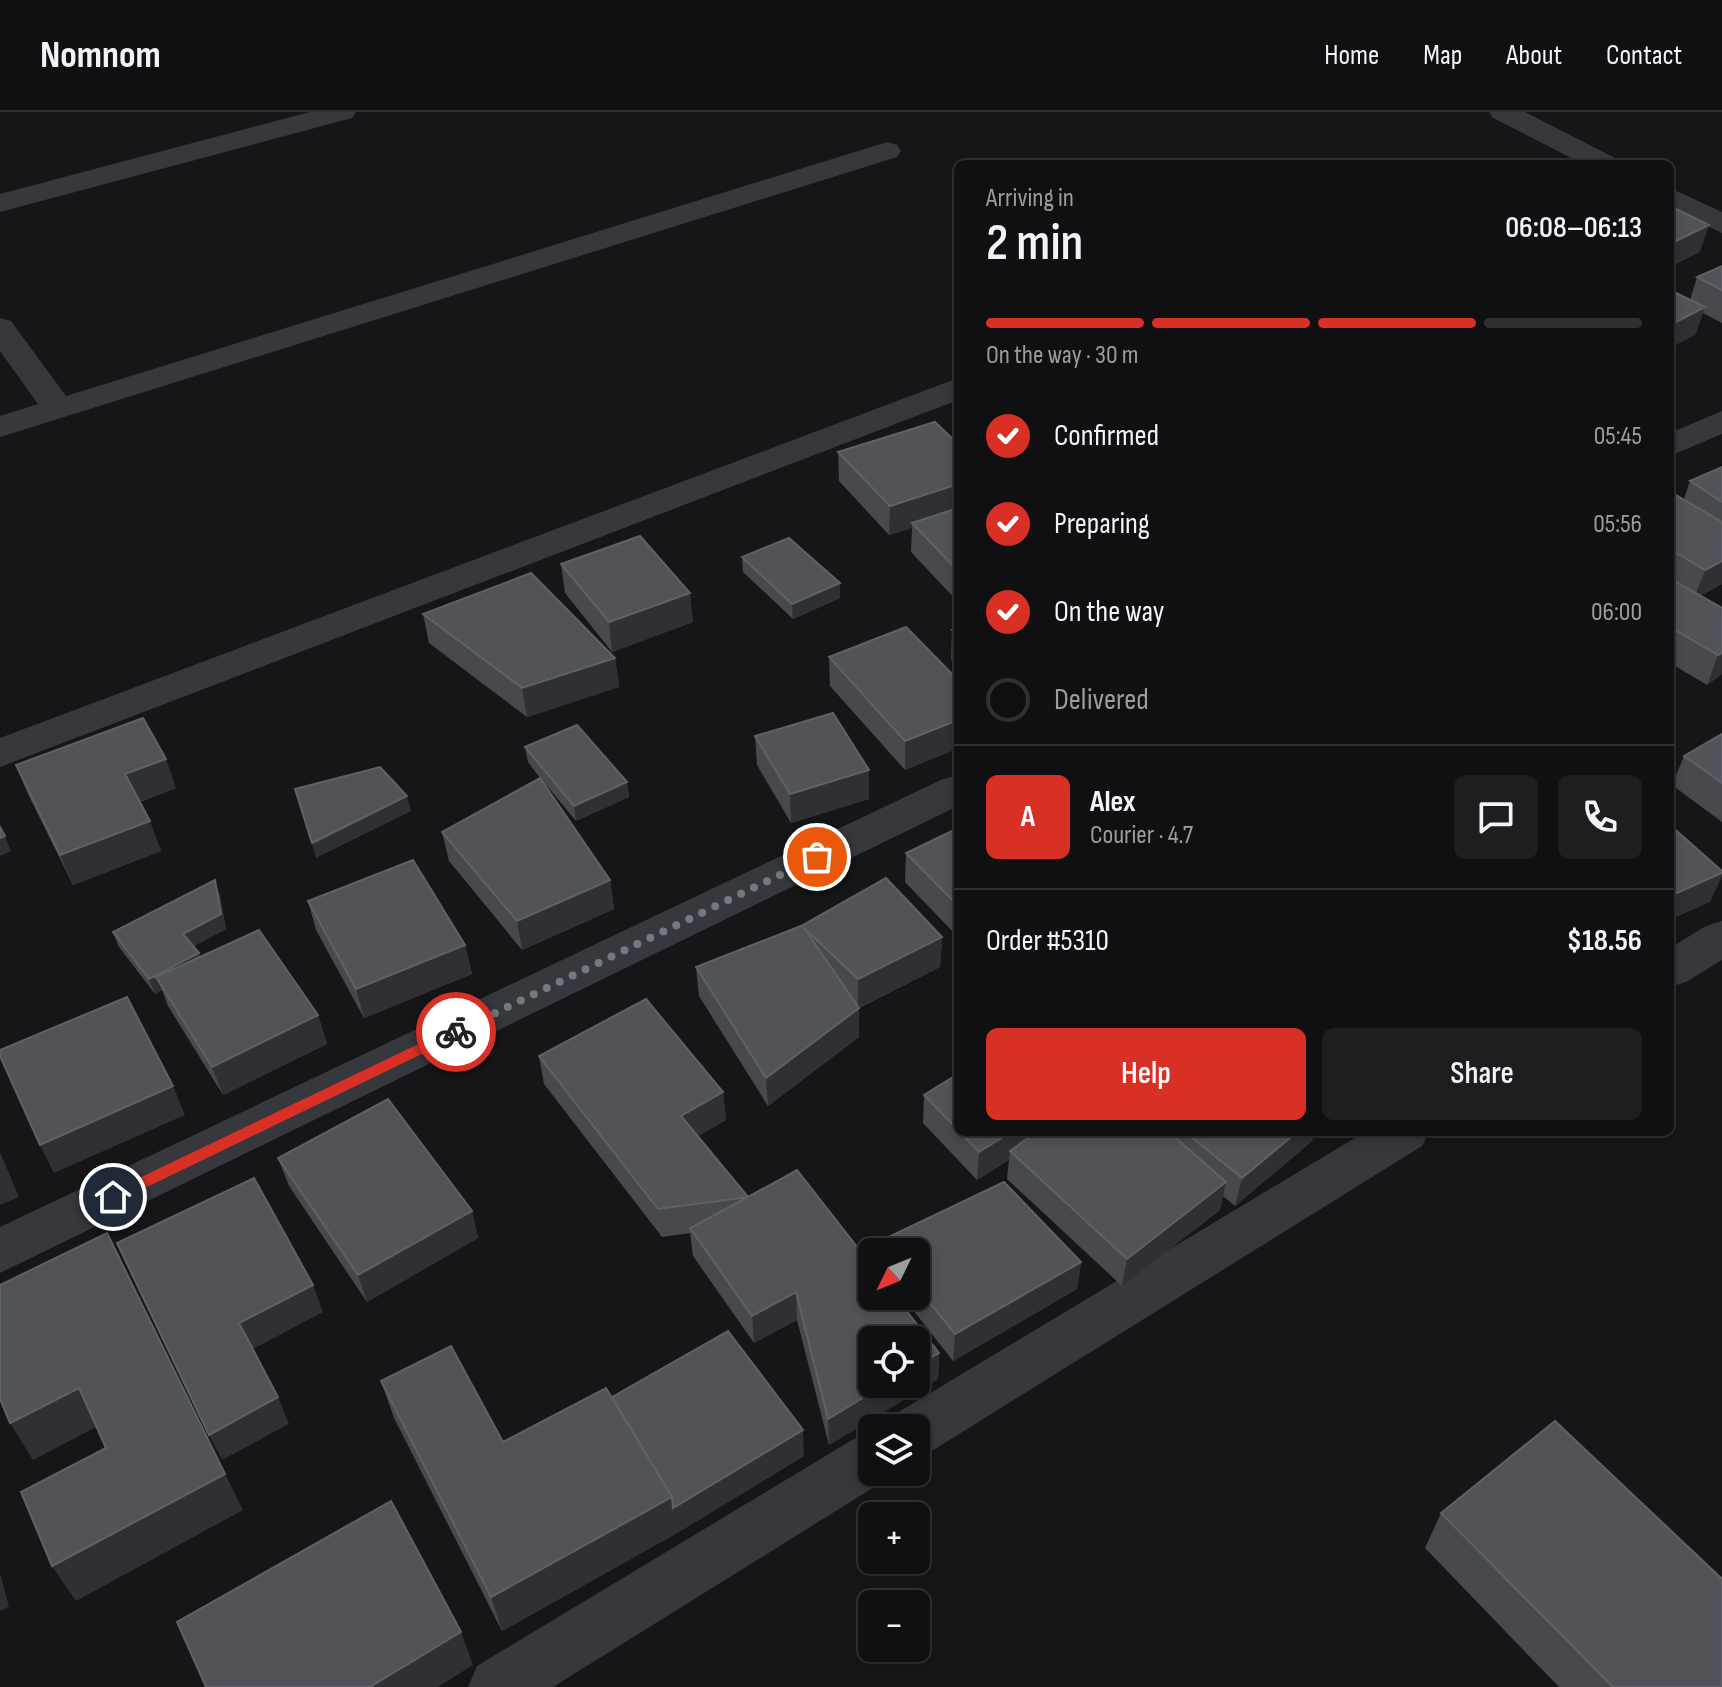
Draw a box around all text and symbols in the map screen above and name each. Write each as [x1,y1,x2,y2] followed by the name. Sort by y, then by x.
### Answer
[40,33,161,78] text: Nomnom
[1324,39,1379,72] text: Home
[1423,39,1462,72] text: Map
[1506,39,1562,72] text: About
[1606,39,1682,72] text: Contact
[986,183,1074,214] text: Arriving in
[1505,210,1642,246] text: 06:08–06:13
[986,212,1083,275] text: 2 min
[986,340,1138,371] text: On the way · 30 m
[986,414,1030,458] icon: check
[1054,418,1159,454] text: Confirmed
[1594,421,1642,452] text: 05:45
[986,502,1030,546] icon: check
[1054,506,1150,542] text: Preparing
[1593,509,1642,540] text: 05:56
[986,590,1030,634] icon: check
[1054,594,1164,630] text: On the way
[1591,597,1642,628] text: 06:00
[1054,682,1149,718] text: Delivered
[1454,775,1538,859] button: chat
[1558,775,1642,859] button: phone
[1090,784,1136,820] text: Alex
[1021,799,1035,835] text: A
[1090,820,1193,851] text: Courier · 4.7
[783,823,851,891] pin
[795,835,839,879] icon: bag
[986,923,1109,959] text: Order #5310
[1567,923,1642,959] text: $18.56
[416,992,496,1072] courier
[434,1010,478,1054] icon: bike
[986,1028,1306,1120] button: Help
[1322,1028,1642,1120] button: Share
[79,1163,147,1231] pin
[91,1175,135,1219] icon: home
[858,1238,930,1310] north arrow
[858,1238,930,1662] map controls
[858,1326,930,1398] button: locate
[858,1414,930,1486] button: layers
[858,1502,930,1574] button: +
[858,1590,930,1662] button: −

